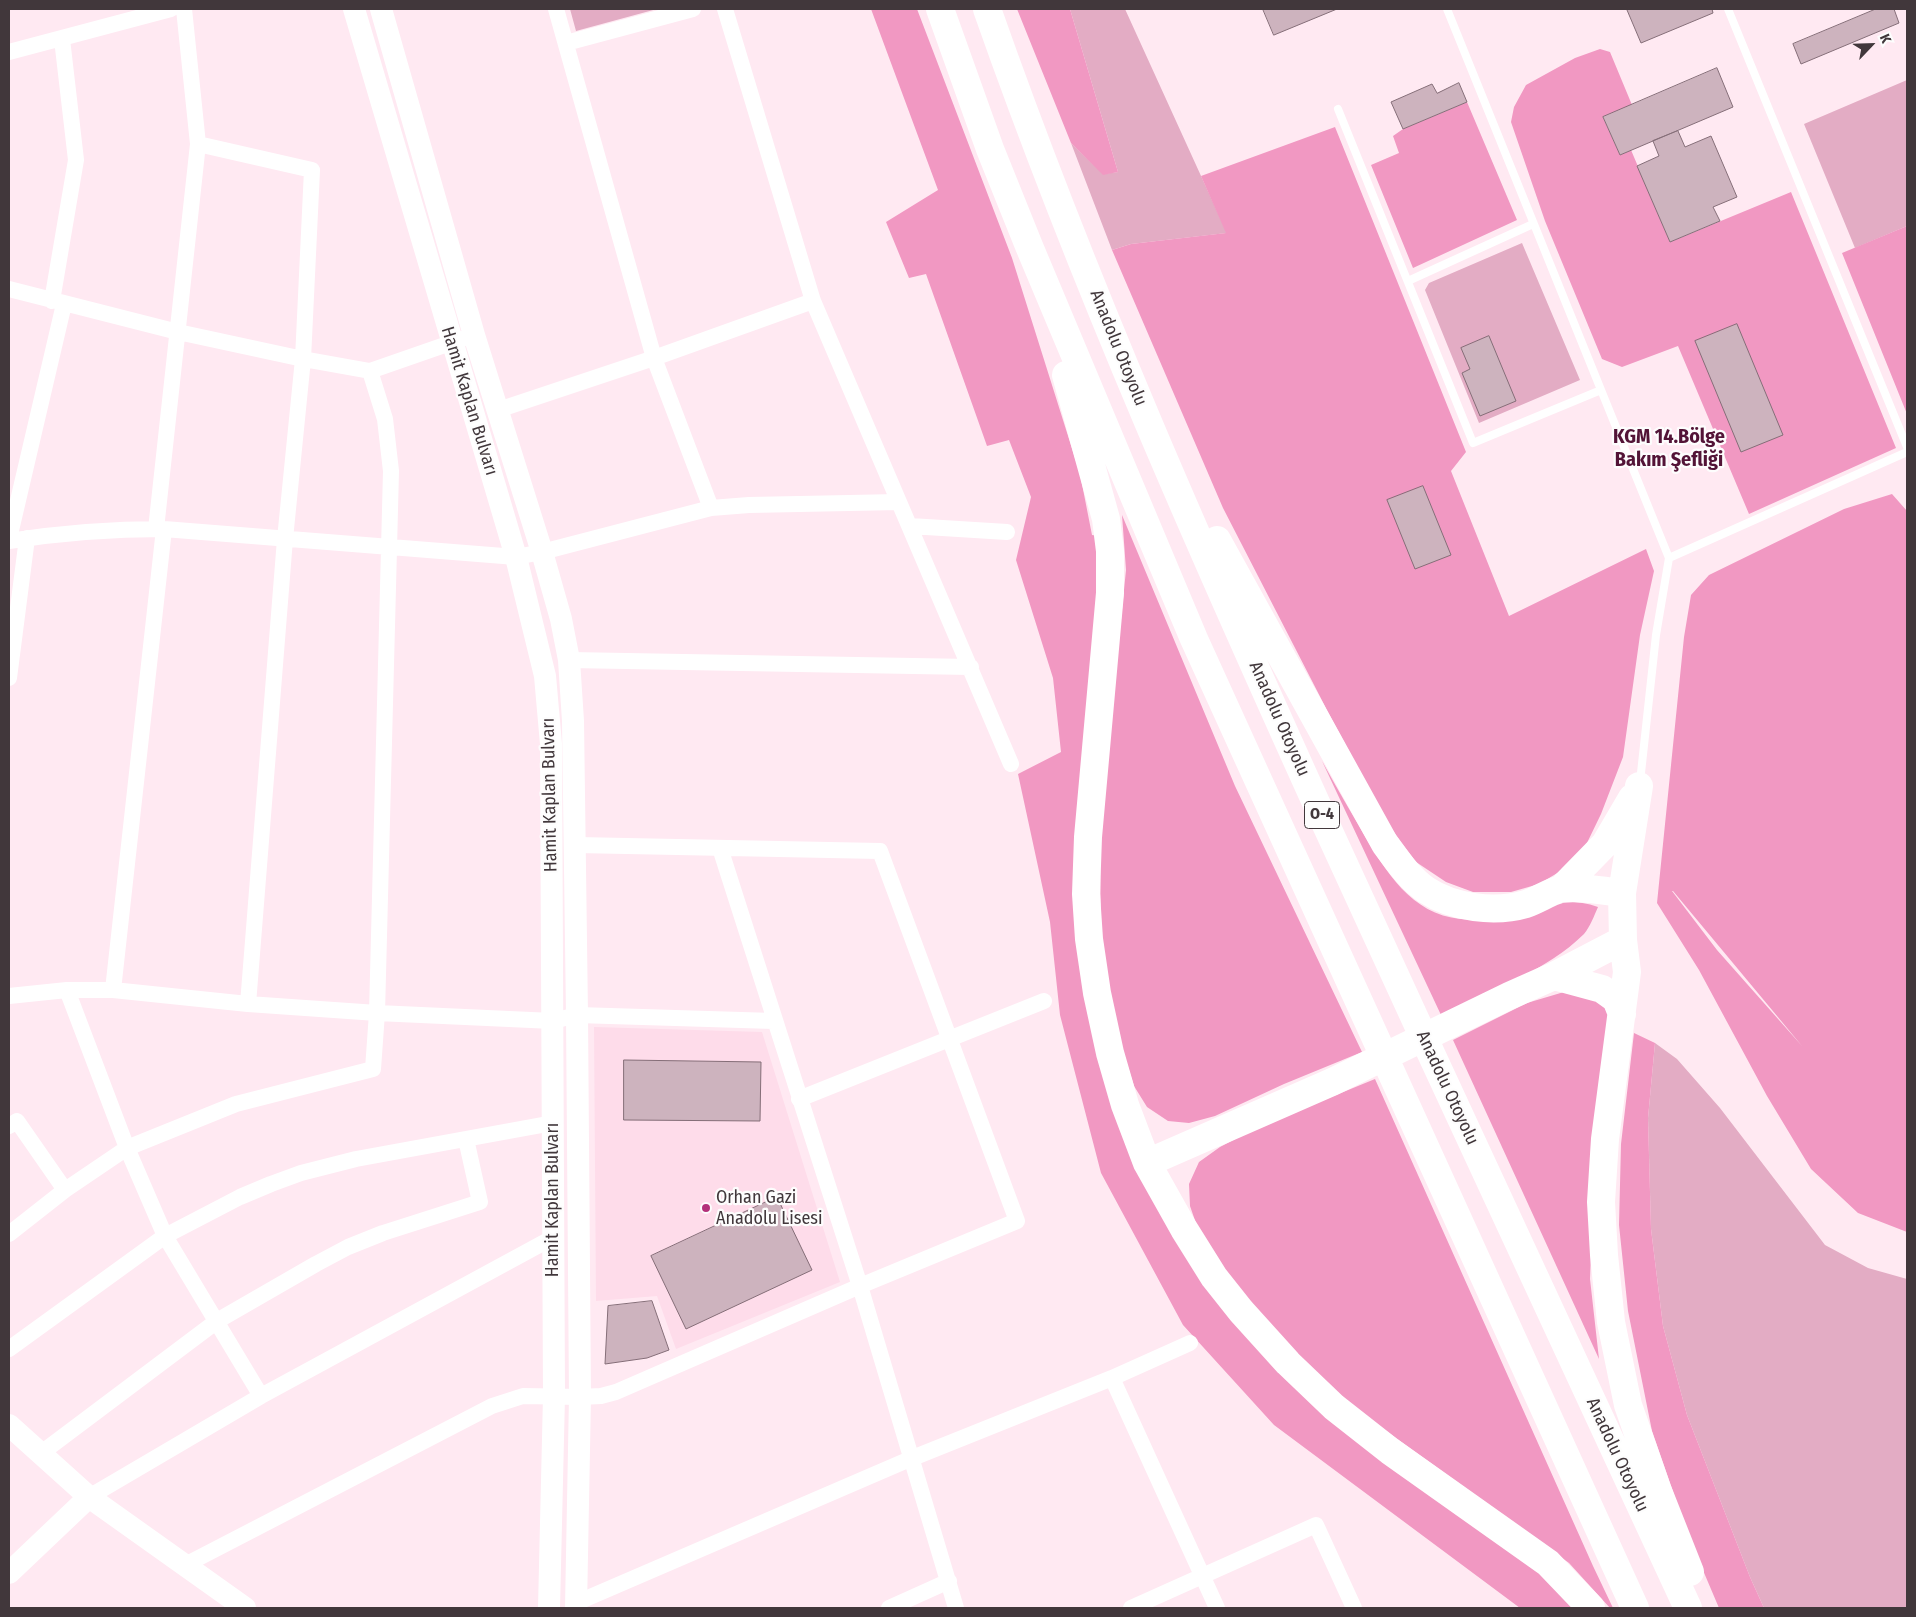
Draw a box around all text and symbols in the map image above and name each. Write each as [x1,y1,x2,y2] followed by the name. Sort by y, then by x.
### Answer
[1846,20,1896,70] north arrow
[1876,32,1895,46] text: K
[1085,287,1151,409] street label: Anadolu Otoyolu
[436,324,502,478] street label: Hamit Kaplan Bulvarı
[1613,425,1725,472] district label: KGM 14.Bölge Bakım Şefliği
[1244,658,1314,780] street label: Anadolu Otoyolu
[538,718,562,872] street label: Hamit Kaplan Bulvarı
[1304,802,1340,828] road number: O-4
[1411,1028,1483,1148] street label: Anadolu Otoyolu
[542,1123,564,1277] street label: Hamit Kaplan Bulvarı
[716,1187,823,1230] place label: Orhan Gazi Anadolu Lisesi
[700,1202,712,1214] marker: Orhan Gazi Anadolu Lisesi
[1581,1395,1653,1515] street label: Anadolu Otoyolu

